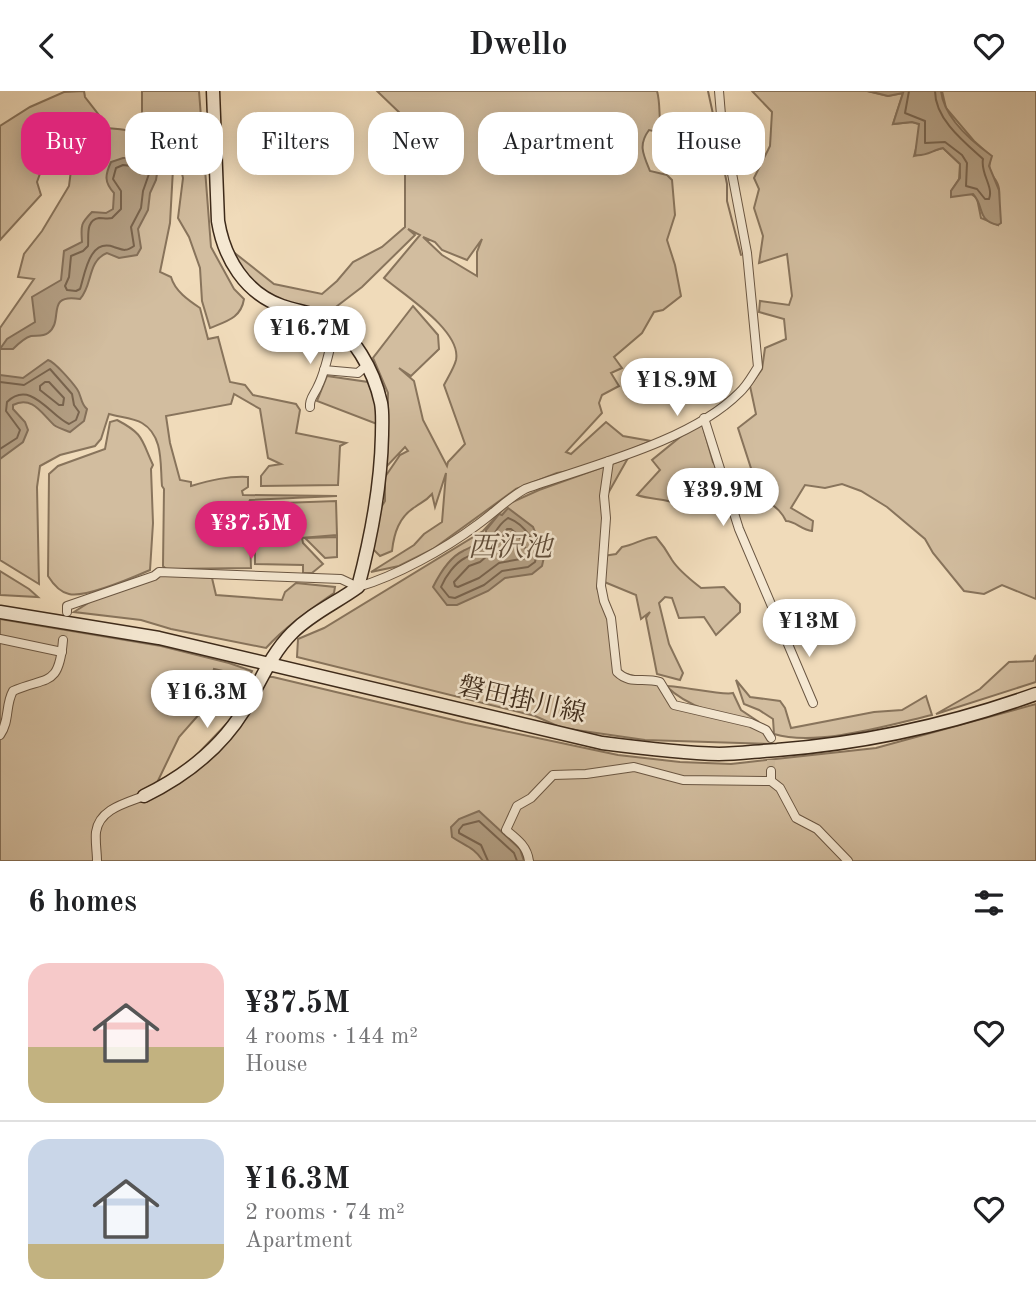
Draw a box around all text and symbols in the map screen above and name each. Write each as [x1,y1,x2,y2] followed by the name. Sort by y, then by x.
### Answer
[28,27,66,65] icon: back
[970,27,1008,65] icon: heart
[468,30,568,62] text: Dwello
[21,112,111,175] chip: Buy
[125,112,223,175] chip: Rent
[237,112,354,175] chip: Filters
[368,112,464,175] chip: New
[478,112,638,175] chip: Apartment
[652,112,765,175] chip: House
[253,307,367,366] pin: ¥16.7M
[270,317,350,340] text: ¥16.7M
[620,359,734,418] pin: ¥18.9M
[637,369,717,392] text: ¥18.9M
[666,469,780,528] pin: ¥39.9M
[683,479,763,502] text: ¥39.9M
[194,501,308,561] pin: ¥37.5M
[211,512,291,535] text: ¥37.5M
[468,532,555,563] water label: 西沢池
[768,599,850,659] pin: ¥13M
[779,610,839,633] text: ¥13M
[150,671,264,730] pin: ¥16.3M
[456,672,589,728] street label: 磐田掛川線
[167,681,247,704] text: ¥16.3M
[970,884,1008,922] icon: filters
[28,888,137,918] text: 6 homes
[245,989,350,1019] text: ¥37.5M
[84,991,168,1075] icon: home
[970,1014,1008,1052] icon: heart
[245,1025,418,1048] text: 4 rooms · 144 m²
[245,1053,307,1076] text: House
[245,1165,350,1195] text: ¥16.3M
[84,1167,168,1251] icon: home
[970,1190,1008,1228] icon: heart
[245,1201,405,1224] text: 2 rooms · 74 m²
[245,1229,353,1252] text: Apartment

